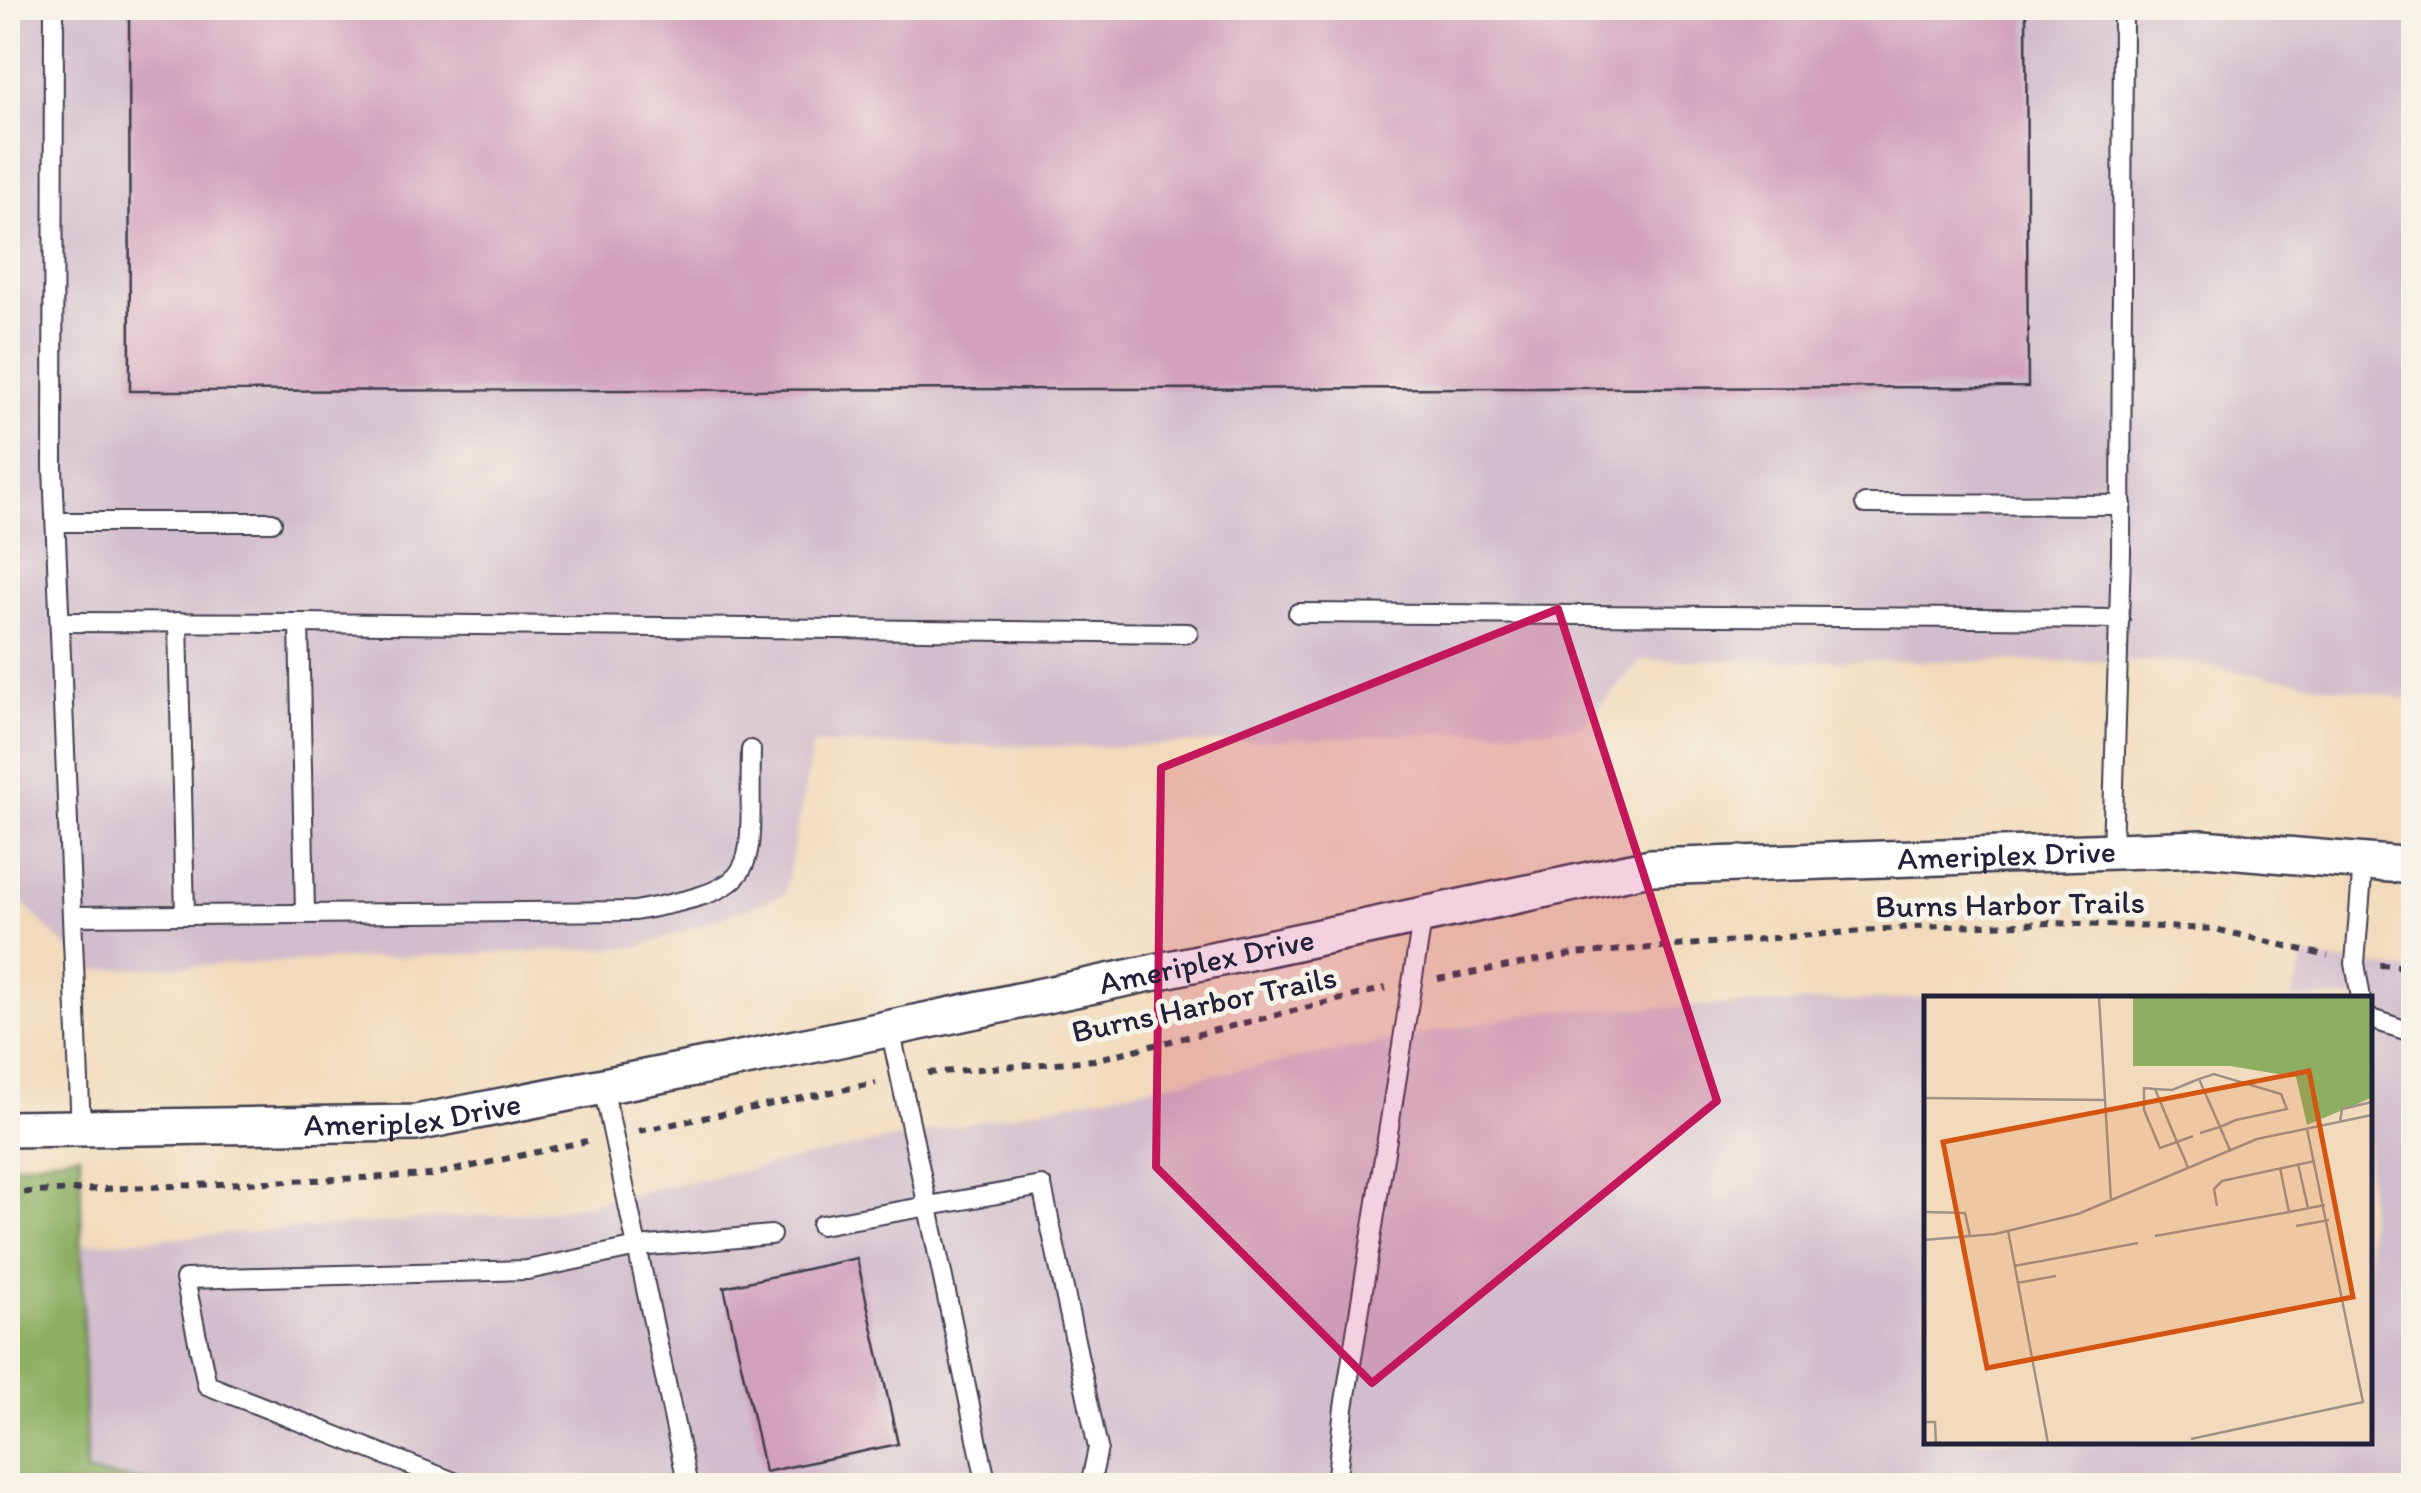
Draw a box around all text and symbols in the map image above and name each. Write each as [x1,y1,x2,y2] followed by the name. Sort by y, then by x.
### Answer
[1896,832,2116,877] street label: Ameriplex Drive
[1875,883,2145,925] street label: Burns Harbor Trails
[1096,920,1318,1002] street label: Ameriplex Drive
[1068,957,1340,1051] street label: Burns Harbor Trails
[1924,996,2371,1443] inset map
[303,1084,524,1144] street label: Ameriplex Drive

